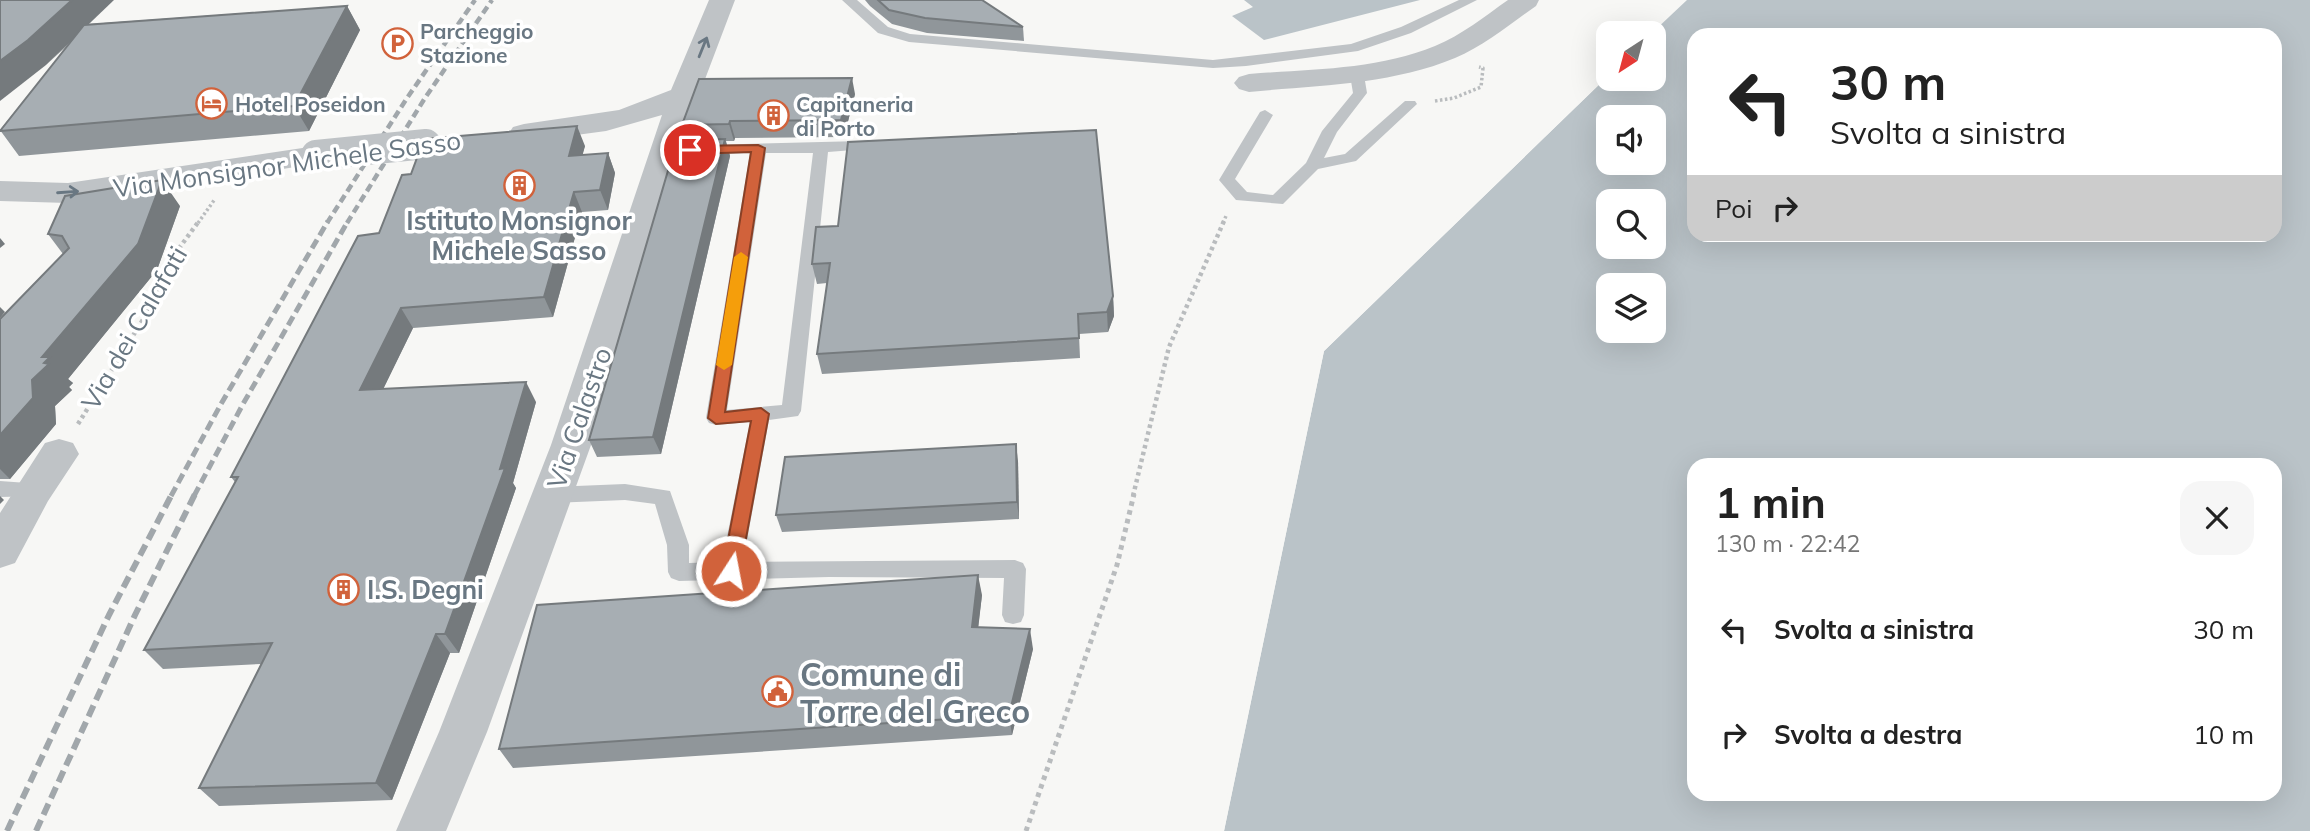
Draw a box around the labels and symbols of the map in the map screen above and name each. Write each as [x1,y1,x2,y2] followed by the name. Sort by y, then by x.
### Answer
[420,18,533,68] place label: Parcheggio Stazione
[1596,21,1666,91] north arrow
[380,26,414,60] parking icon: Parcheggio Stazione
[698,37,711,59] one-way arrow
[195,87,229,121] hotel icon: Hotel Poseidon
[235,91,386,117] place label: Hotel Poseidon
[796,91,913,141] place label: Capitaneria di Porto
[756,99,790,133] building icon: Capitaneria di Porto
[660,120,720,180] pin
[111,123,463,205] street label: Via Monsignor Michele Sasso
[502,168,536,202] building icon: Istituto Monsignor Michele Sasso
[56,186,79,199] one-way arrow
[406,204,633,267] place label: Istituto Monsignor Michele Sasso
[74,240,194,416] street label: Via dei Calafati
[539,343,619,493] street label: Via Calastro
[694,534,768,608] position arrow
[327,572,361,606] building icon: I.S. Degni
[367,573,484,606] place label: I.S. Degni
[800,654,1030,731] place label: Comune di Torre del Greco
[760,675,794,709] public building icon: Comune di Torre del Greco

